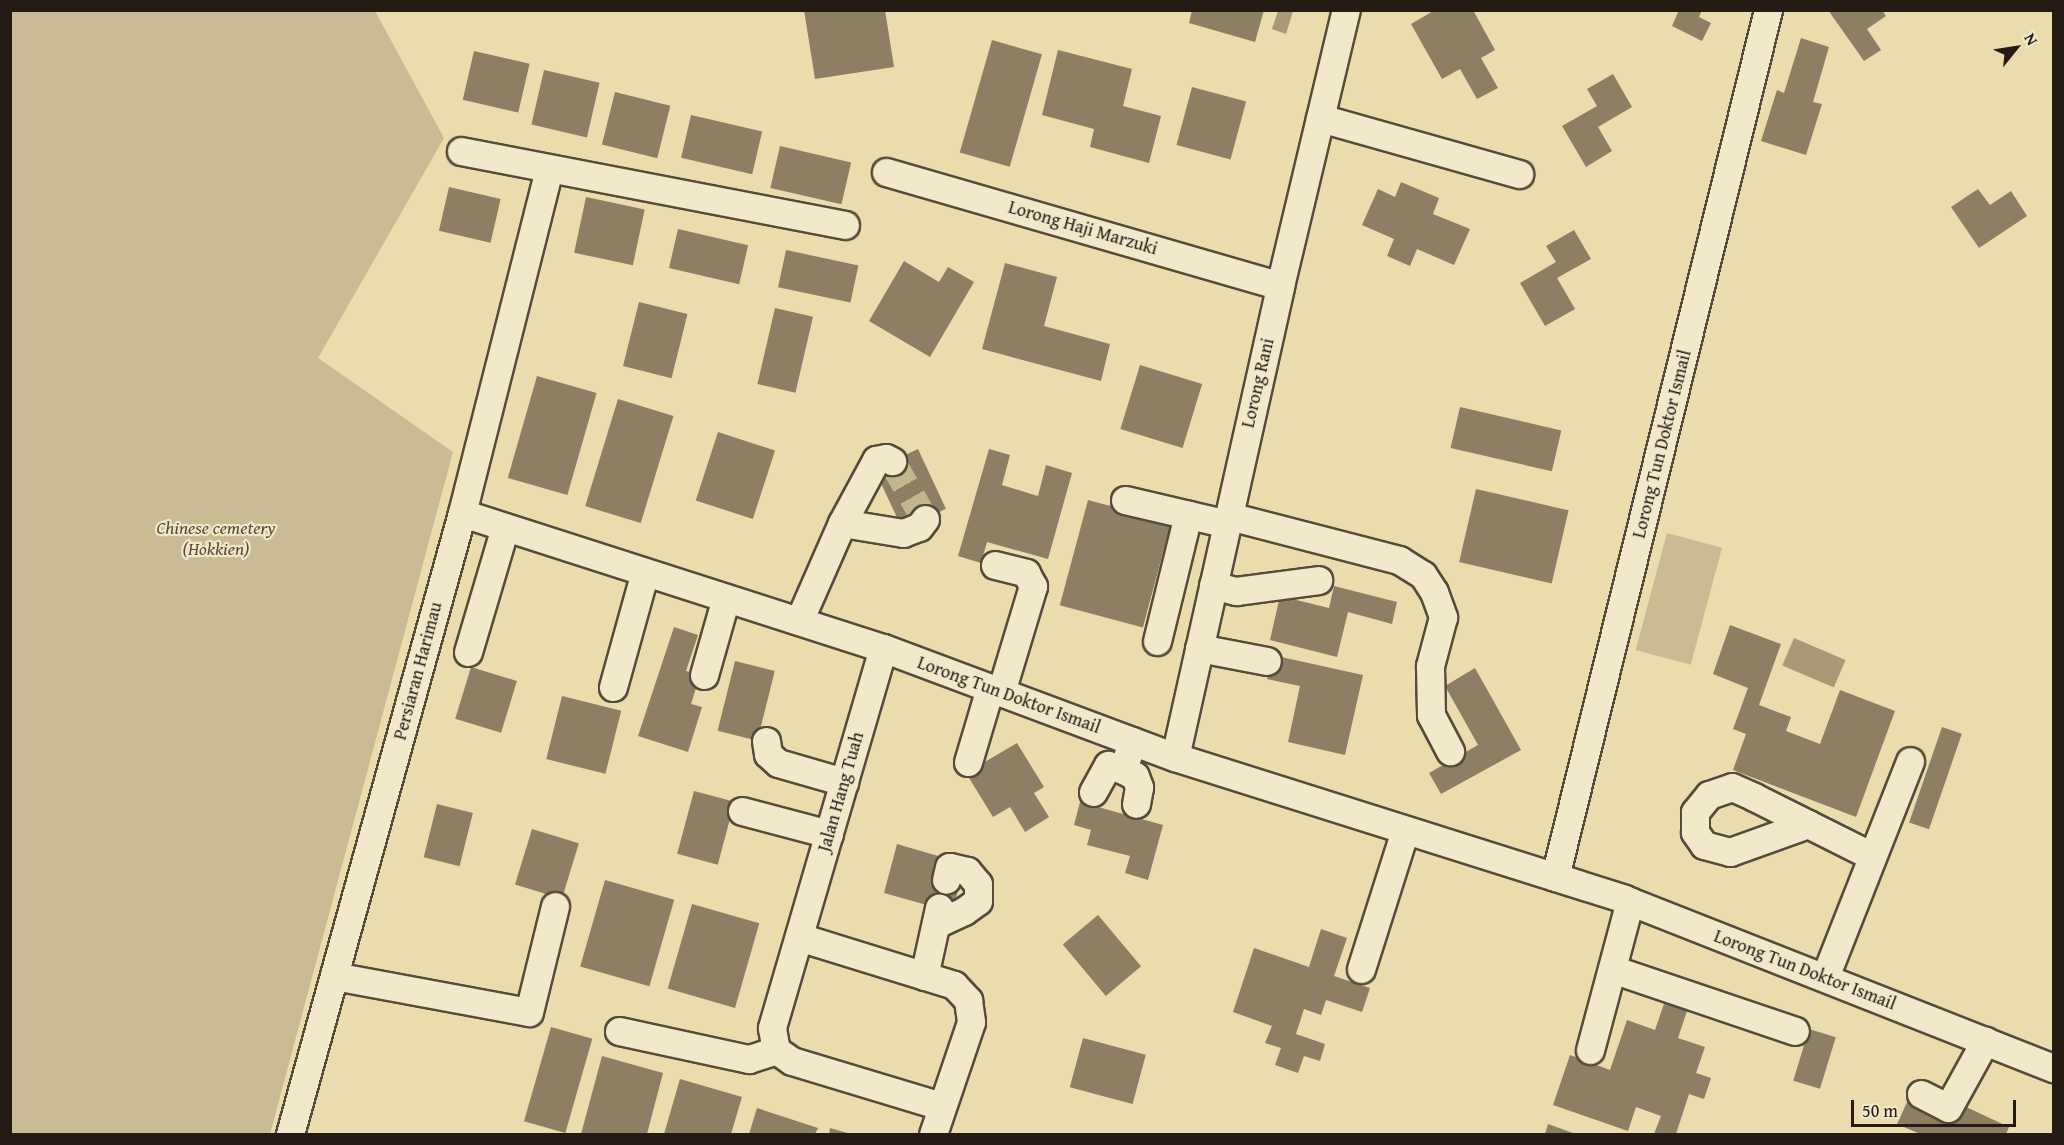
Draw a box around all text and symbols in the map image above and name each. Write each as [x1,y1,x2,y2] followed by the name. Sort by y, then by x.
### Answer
[1986,18,2046,78] north arrow
[2019,28,2045,50] text: N
[1006,196,1160,260] street label: Lorong Haji Marzuki
[1237,336,1279,430] street label: Lorong Rani
[1628,348,1696,540] street label: Lorong Tun Doktor Ismail
[156,518,276,560] park label: Chinese cemetery (Hokkien)
[389,600,447,742] street label: Persiaran Harimau
[914,652,1104,738] street label: Lorong Tun Doktor Ismail
[814,730,868,854] street label: Jalan Hang Tuah
[1711,925,1899,1015] street label: Lorong Tun Doktor Ismail
[1854,1088,2019,1126] scale bar
[1862,1097,1898,1124] text: 50 m

